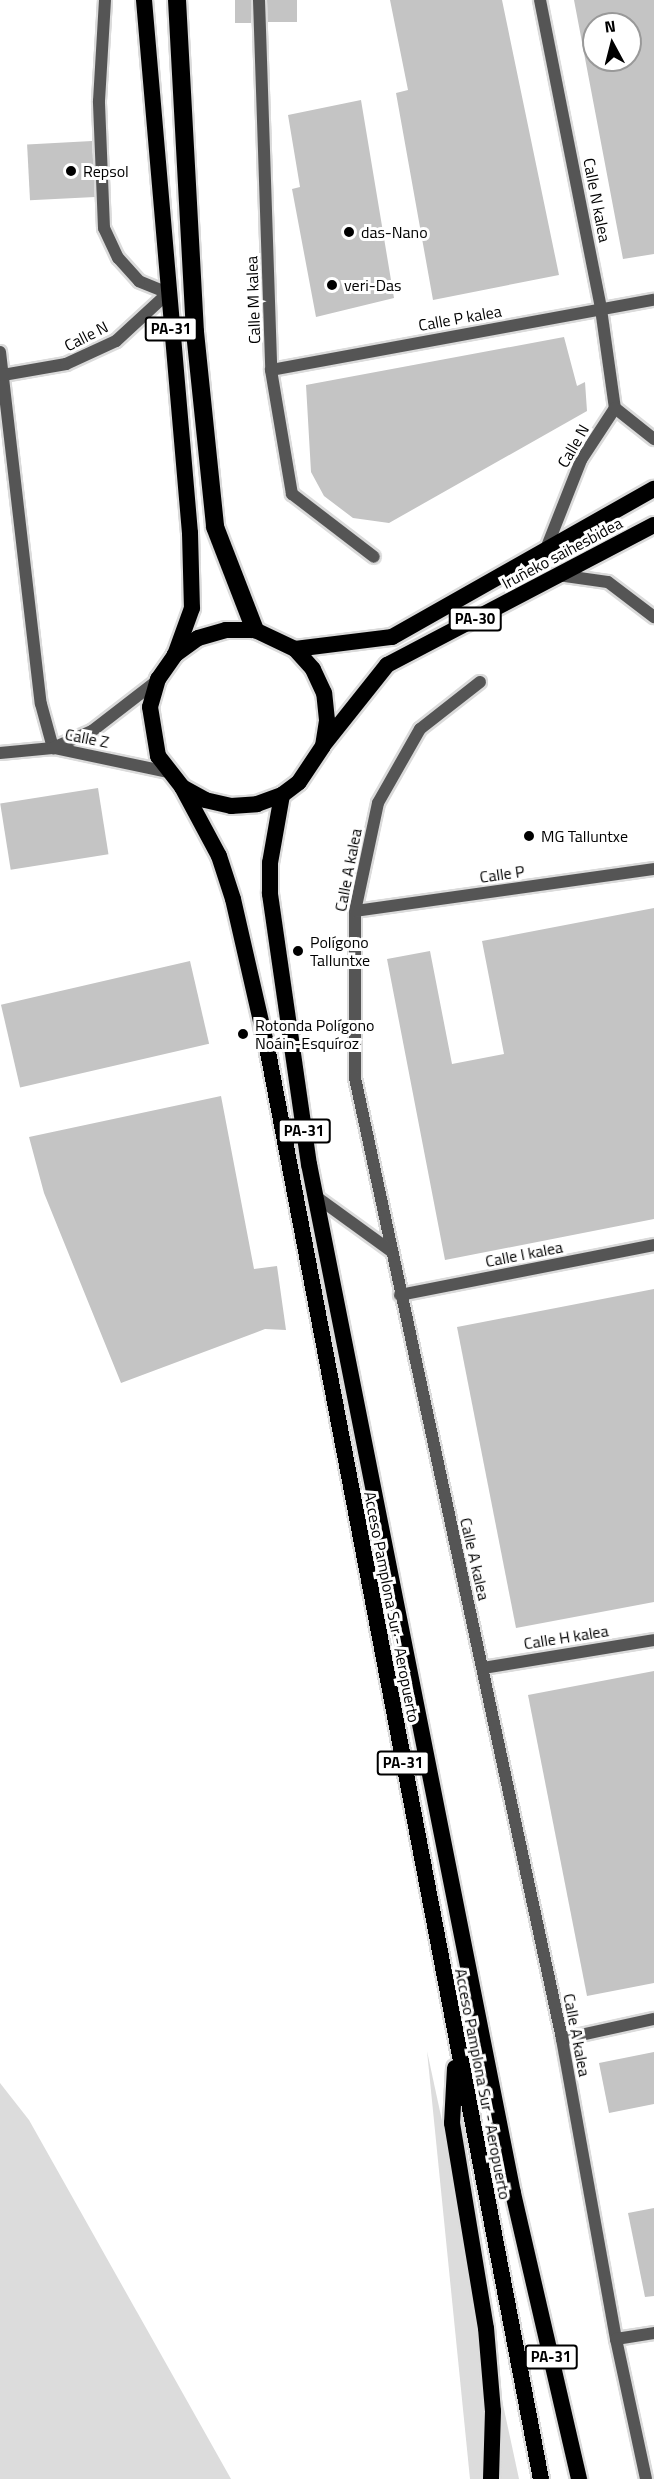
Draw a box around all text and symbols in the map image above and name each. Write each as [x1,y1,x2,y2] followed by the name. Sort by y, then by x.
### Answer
[582,12,642,72] north arrow
[603,14,617,39] text: N
[579,156,615,244] street label: Calle N kalea
[83,161,129,181] place label: Repsol
[64,164,78,178] marker: Repsol
[361,222,428,242] place label: das-Nano
[342,225,356,239] marker: das-Nano
[242,256,264,344] street label: Calle M kalea
[344,275,401,295] place label: veri-Das
[325,278,339,292] marker: veri-Das
[417,301,503,335] street label: Calle P kalea
[61,317,111,355] street label: Calle N
[144,317,198,341] road number: PA-31
[553,421,593,471] street label: Calle N
[499,513,625,593] street label: Iruñeko saihesbidea
[448,607,502,631] road number: PA-30
[63,724,111,752] street label: Calle Z
[541,826,628,846] place label: MG Talluntxe
[331,827,365,913] street label: Calle A kalea
[522,829,536,843] marker: MG Talluntxe
[478,861,526,887] street label: Calle P
[310,932,370,970] place label: Polígono Talluntxe
[291,944,305,958] marker: Polígono Talluntxe
[255,1015,375,1053] place label: Rotonda Polígono Noáin-Esquíroz
[236,1027,250,1041] marker: Rotonda Polígono Noáin-Esquíroz
[277,1119,331,1143] road number: PA-31
[484,1237,564,1271] street label: Calle I kalea
[360,1490,424,1724] street label: Acceso Pamplona Sur - Aeropuerto
[456,1516,494,1602] street label: Calle A kalea
[522,1621,610,1653] street label: Calle H kalea
[376,1751,430,1775] road number: PA-31
[451,1967,515,2201] street label: Acceso Pamplona Sur - Aeropuerto
[560,1992,594,2078] street label: Calle A kalea
[524,2345,578,2369] road number: PA-31

